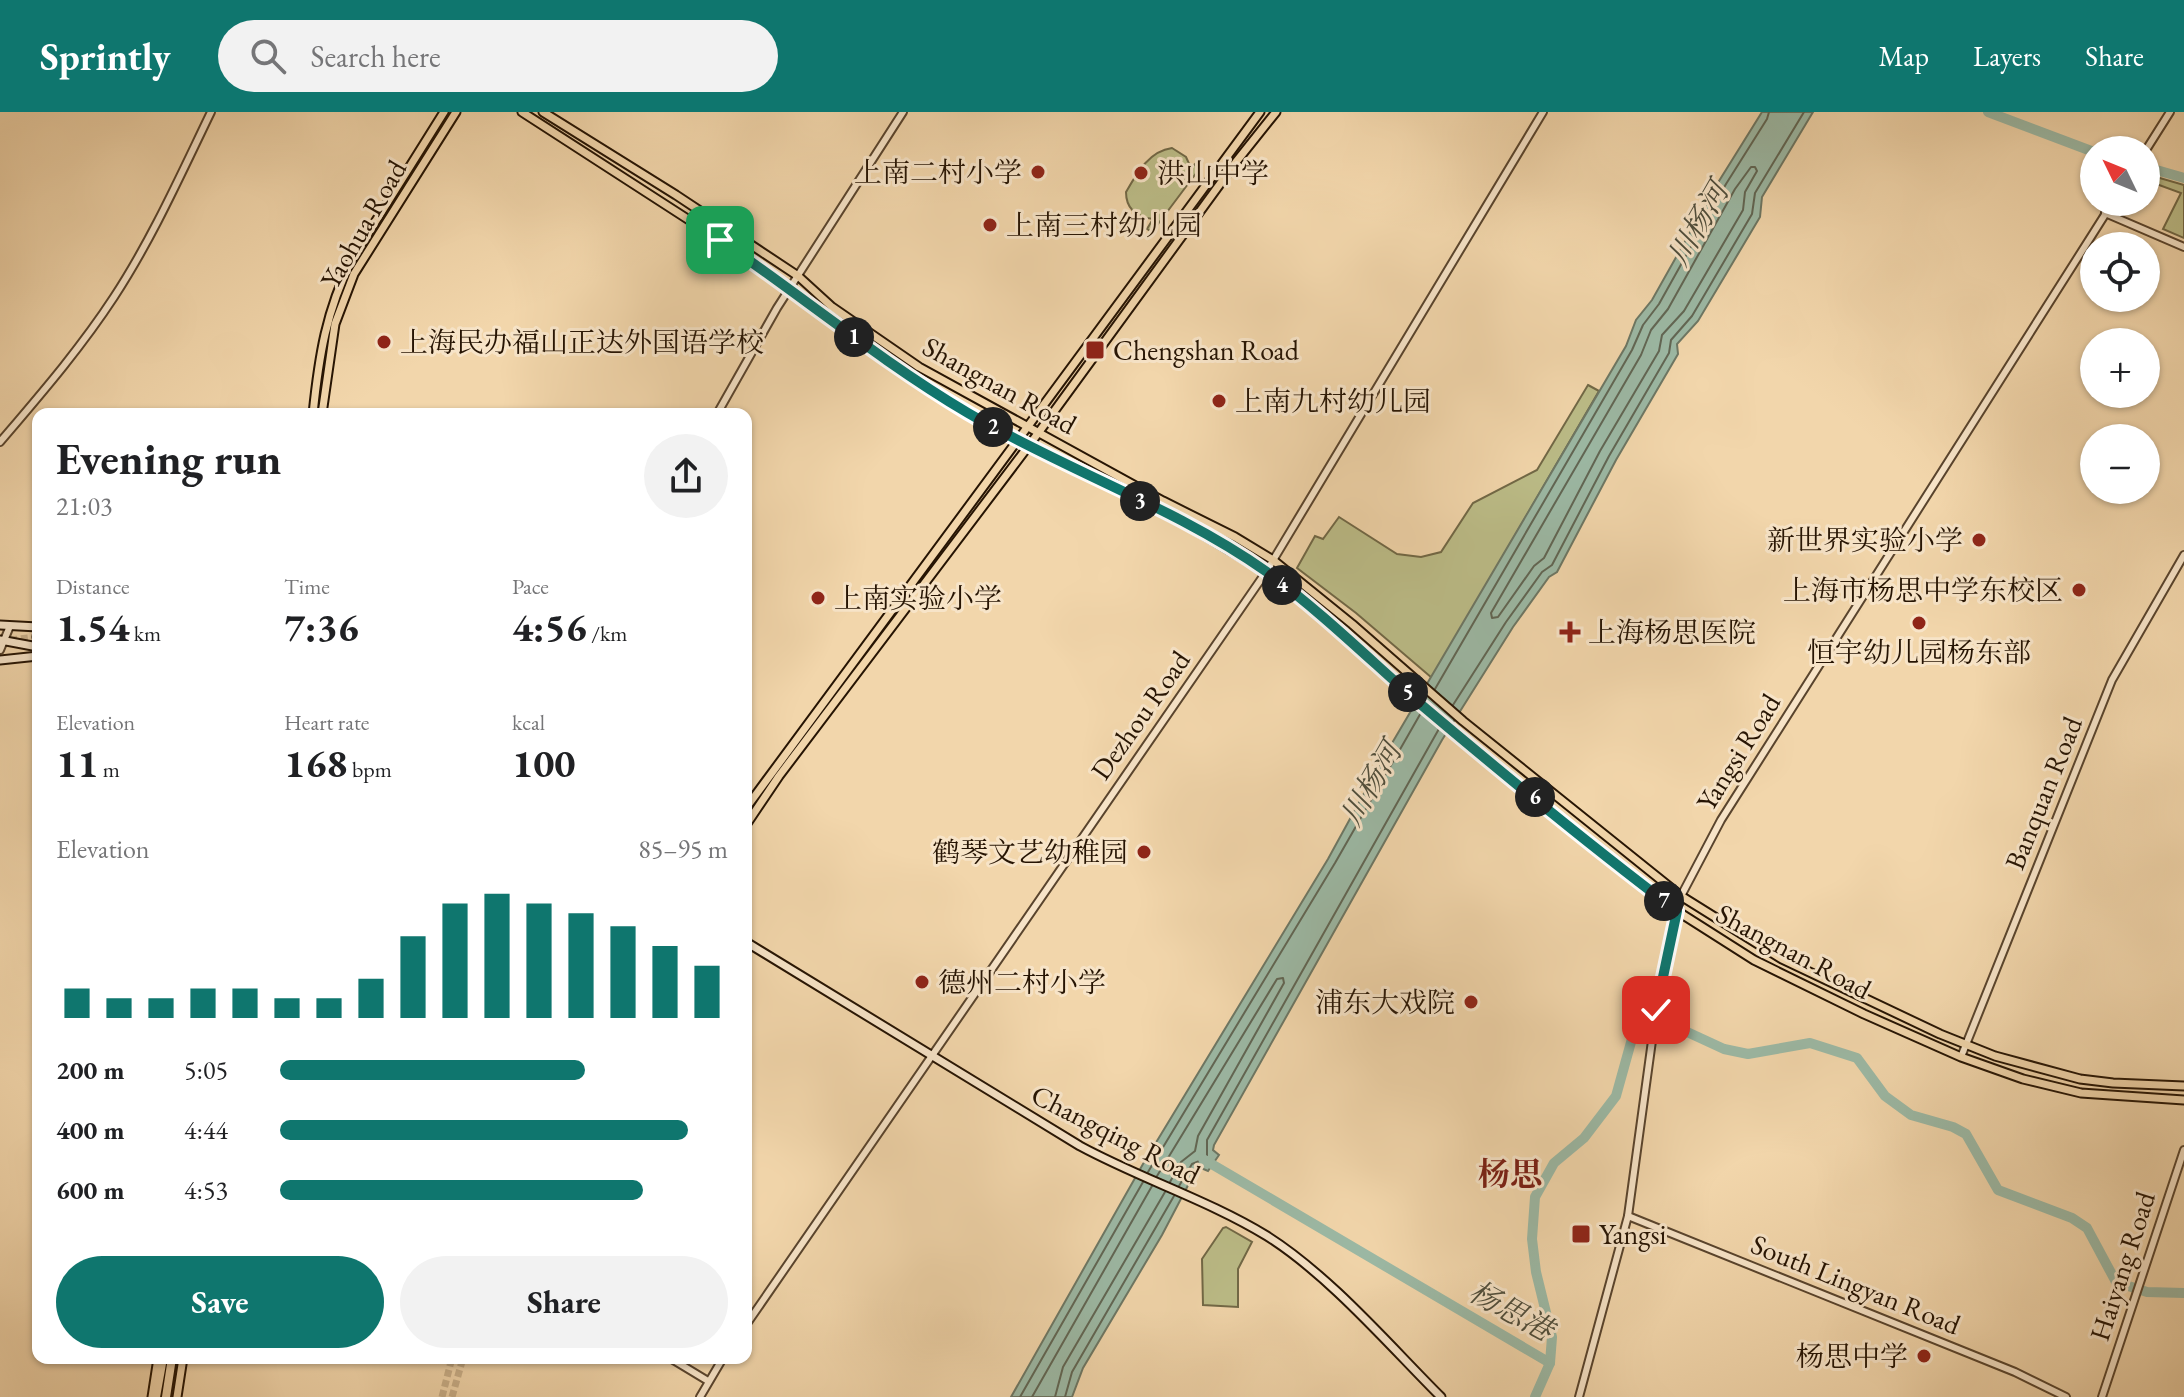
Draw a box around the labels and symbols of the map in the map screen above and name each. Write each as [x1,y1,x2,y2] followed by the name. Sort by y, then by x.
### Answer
[2080,136,2160,216] north arrow
[312,153,415,295] street label: Yaohua Road
[854,154,1022,190] place label: 上南二村小学
[1157,155,1269,191] place label: 洪山中学
[1029,163,1047,181] marker: 上南二村小学
[1132,164,1150,182] marker: 洪山中学
[1658,171,1739,272] water label: 川杨河
[686,206,754,274] pin
[1006,207,1202,243] place label: 上南三村幼儿园
[981,216,999,234] marker: 上南三村幼儿园
[834,317,874,357] pin: 1
[400,324,764,360] place label: 上海民办福山正达外国语学校
[917,328,1084,442] street label: Shangnan Road
[1113,332,1300,368] place label: Chengshan Road
[375,333,393,351] marker: 上海民办福山正达外国语学校
[1084,339,1106,361] marker: Chengshan Road
[1235,383,1431,419] place label: 上南九村幼儿园
[1210,392,1228,410] marker: 上南九村幼儿园
[973,407,1013,447] pin: 2
[1120,481,1160,521] pin: 3
[1767,522,1963,558] place label: 新世界实验小学
[1970,531,1988,549] marker: 新世界实验小学
[1262,565,1302,605] pin: 4
[1783,572,2063,608] place label: 上海市杨思中学东校区
[834,580,1002,616] place label: 上南实验小学
[2070,581,2088,599] marker: 上海市杨思中学东校区
[809,589,827,607] marker: 上南实验小学
[1588,614,1756,650] place label: 上海杨思医院
[1910,614,1928,632] marker: 恒宇幼儿园杨东部
[1559,621,1581,643] marker: 上海杨思医院
[1807,634,2031,670] place label: 恒宇幼儿园杨东部
[1082,643,1198,787] street label: Dezhou Road
[1388,672,1428,712] pin: 5
[1688,686,1789,817] street label: Yangsi Road
[1996,710,2090,875] street label: Banquan Road
[1331,731,1412,832] water label: 川杨河
[1515,777,1555,817] pin: 6
[932,834,1128,870] place label: 鹤琴文艺幼稚园
[1135,843,1153,861] marker: 鹤琴文艺幼稚园
[1644,881,1684,921] pin: 7
[1710,895,1878,1007] street label: Shangnan Road
[938,964,1106,1000] place label: 德州二村小学
[913,973,931,991] marker: 德州二村小学
[1622,976,1690,1044] pin
[1315,984,1455,1020] place label: 浦东大戏院
[1462,993,1480,1011] marker: 浦东大戏院
[1025,1076,1207,1192] street label: Changqing Road
[1478,1153,1542,1195] district label: 杨思
[2081,1186,2163,1345] street label: Haiyang Road
[1599,1216,1667,1252] place label: Yangsi
[1570,1223,1592,1245] marker: Yangsi
[1746,1226,1967,1343] street label: South Lingyan Road
[1462,1272,1564,1351] water label: 杨思港
[1796,1338,1908,1374] place label: 杨思中学
[1915,1347,1933,1365] marker: 杨思中学

